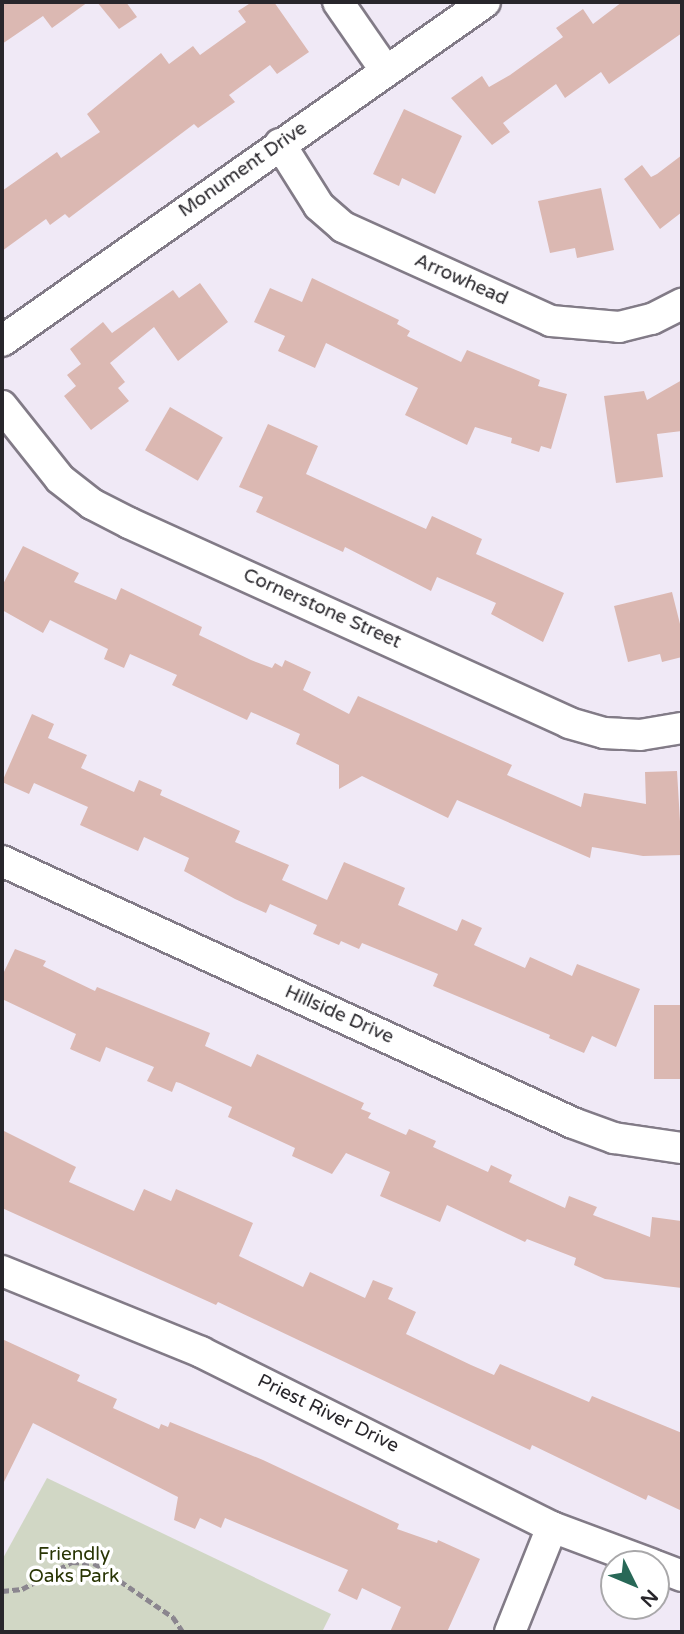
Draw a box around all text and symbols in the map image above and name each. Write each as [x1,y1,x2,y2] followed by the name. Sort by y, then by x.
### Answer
[175,117,311,223] street label: Monument Drive
[411,249,511,311] street label: Arrowhead
[239,564,405,654] street label: Cornerstone Street
[281,981,397,1049] street label: Hillside Drive
[254,1370,402,1458] street label: Priest River Drive
[29,1544,119,1588] park label: Friendly Oaks Park
[600,1550,670,1620] north arrow
[636,1585,662,1611] text: N

